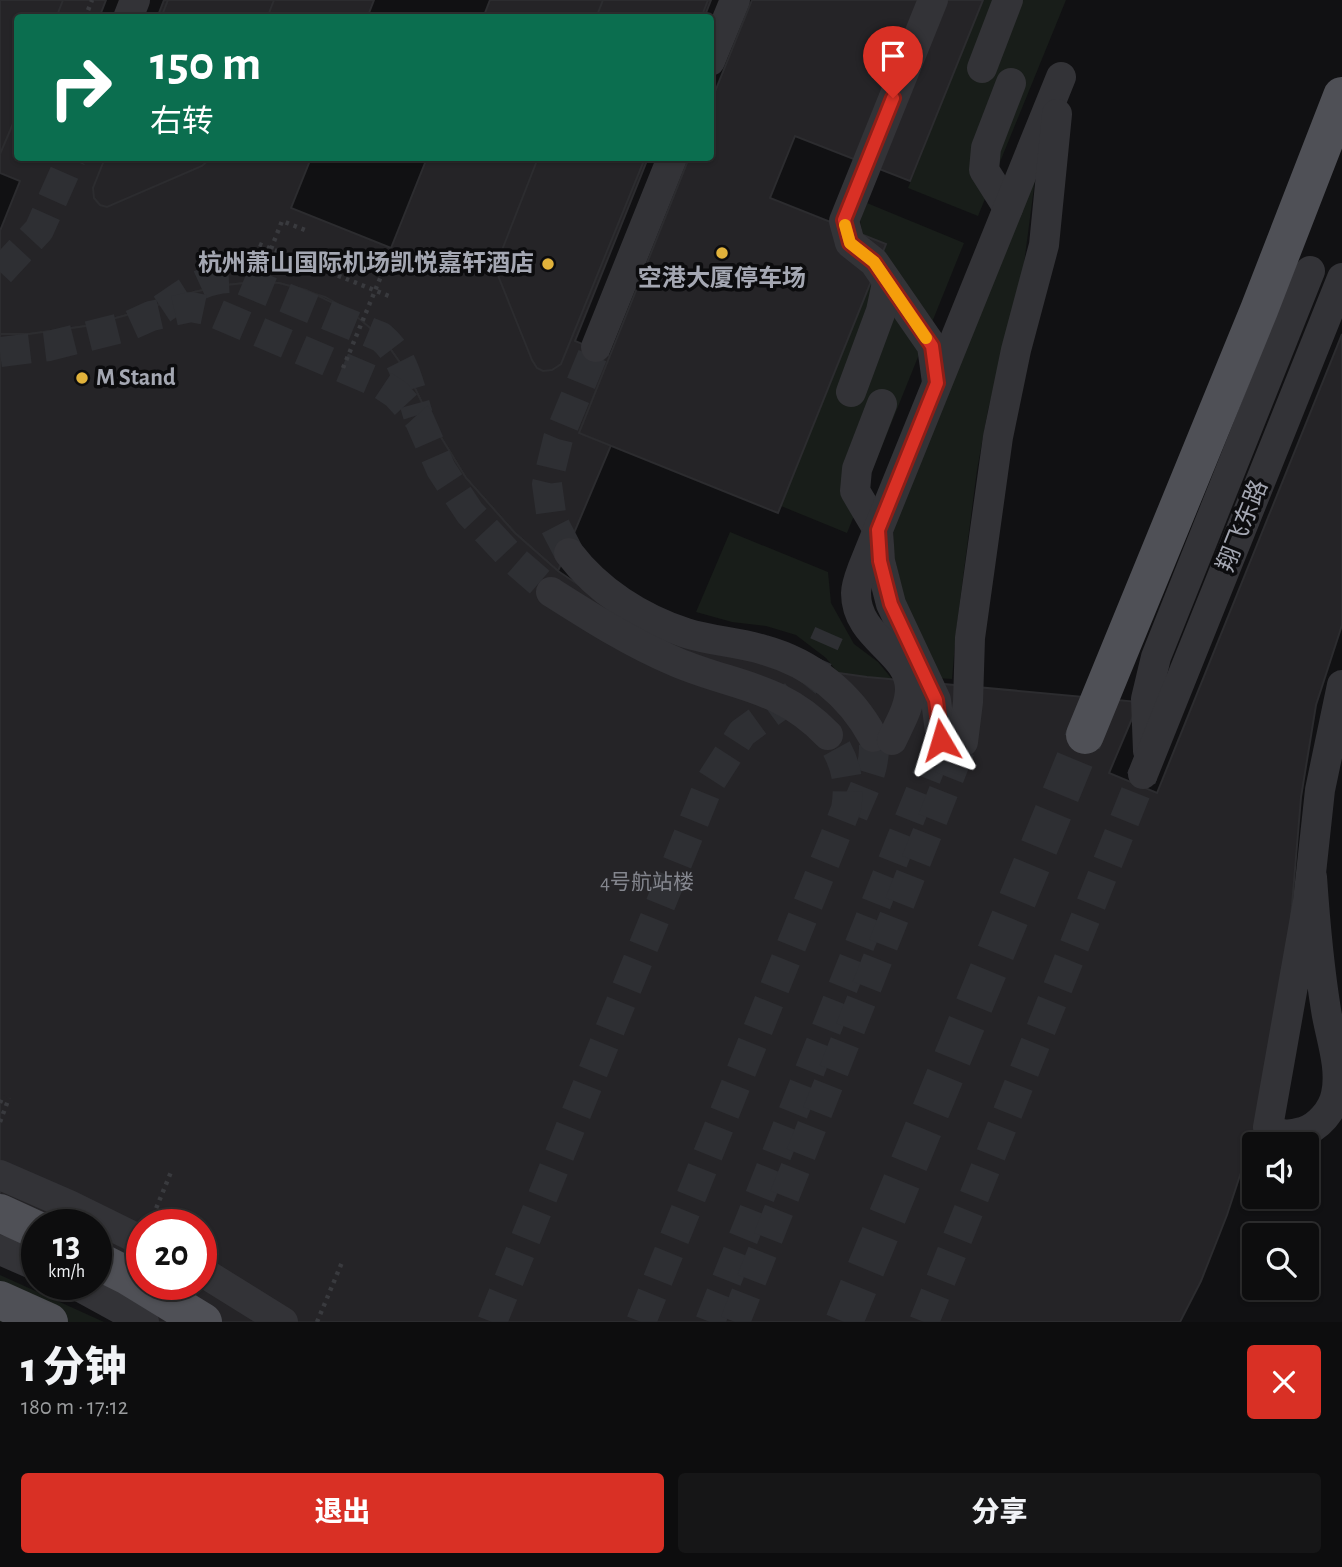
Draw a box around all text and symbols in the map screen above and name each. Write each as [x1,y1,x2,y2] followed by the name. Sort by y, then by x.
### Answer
[863,26,923,98] pin
[874,37,912,75] icon: arrive
[150,40,261,89] text: 150 m
[35,42,126,133] icon: right
[150,106,214,138] text: 右转
[714,245,730,261] marker: 空港大厦停车场
[198,250,534,276] place label: 杭州萧山国际机场凯悦嘉轩酒店
[540,256,556,272] marker: 杭州萧山国际机场凯悦嘉轩酒店
[638,265,806,291] place label: 空港大厦停车场
[96,366,176,390] place label: M Stand
[74,370,90,386] marker: M Stand
[1212,476,1272,575] street label: 翔飞东路
[904,703,978,777] position arrow
[600,871,694,893] house number: 4号航站楼
[1242,1132,1319,1300] map controls
[1242,1132,1319,1209] button: sound
[126,1209,217,1300] speed limit sign: 20
[1242,1223,1319,1300] button: search
[53,1228,80,1263] text: 13
[48,1263,85,1281] text: km/h
[1247,1345,1321,1419] button: close
[21,1347,127,1389] text: 1 分钟
[21,1396,128,1419] text: 180 m · 17:12
[21,1473,664,1553] button: 退出
[678,1473,1321,1553] button: 分享

